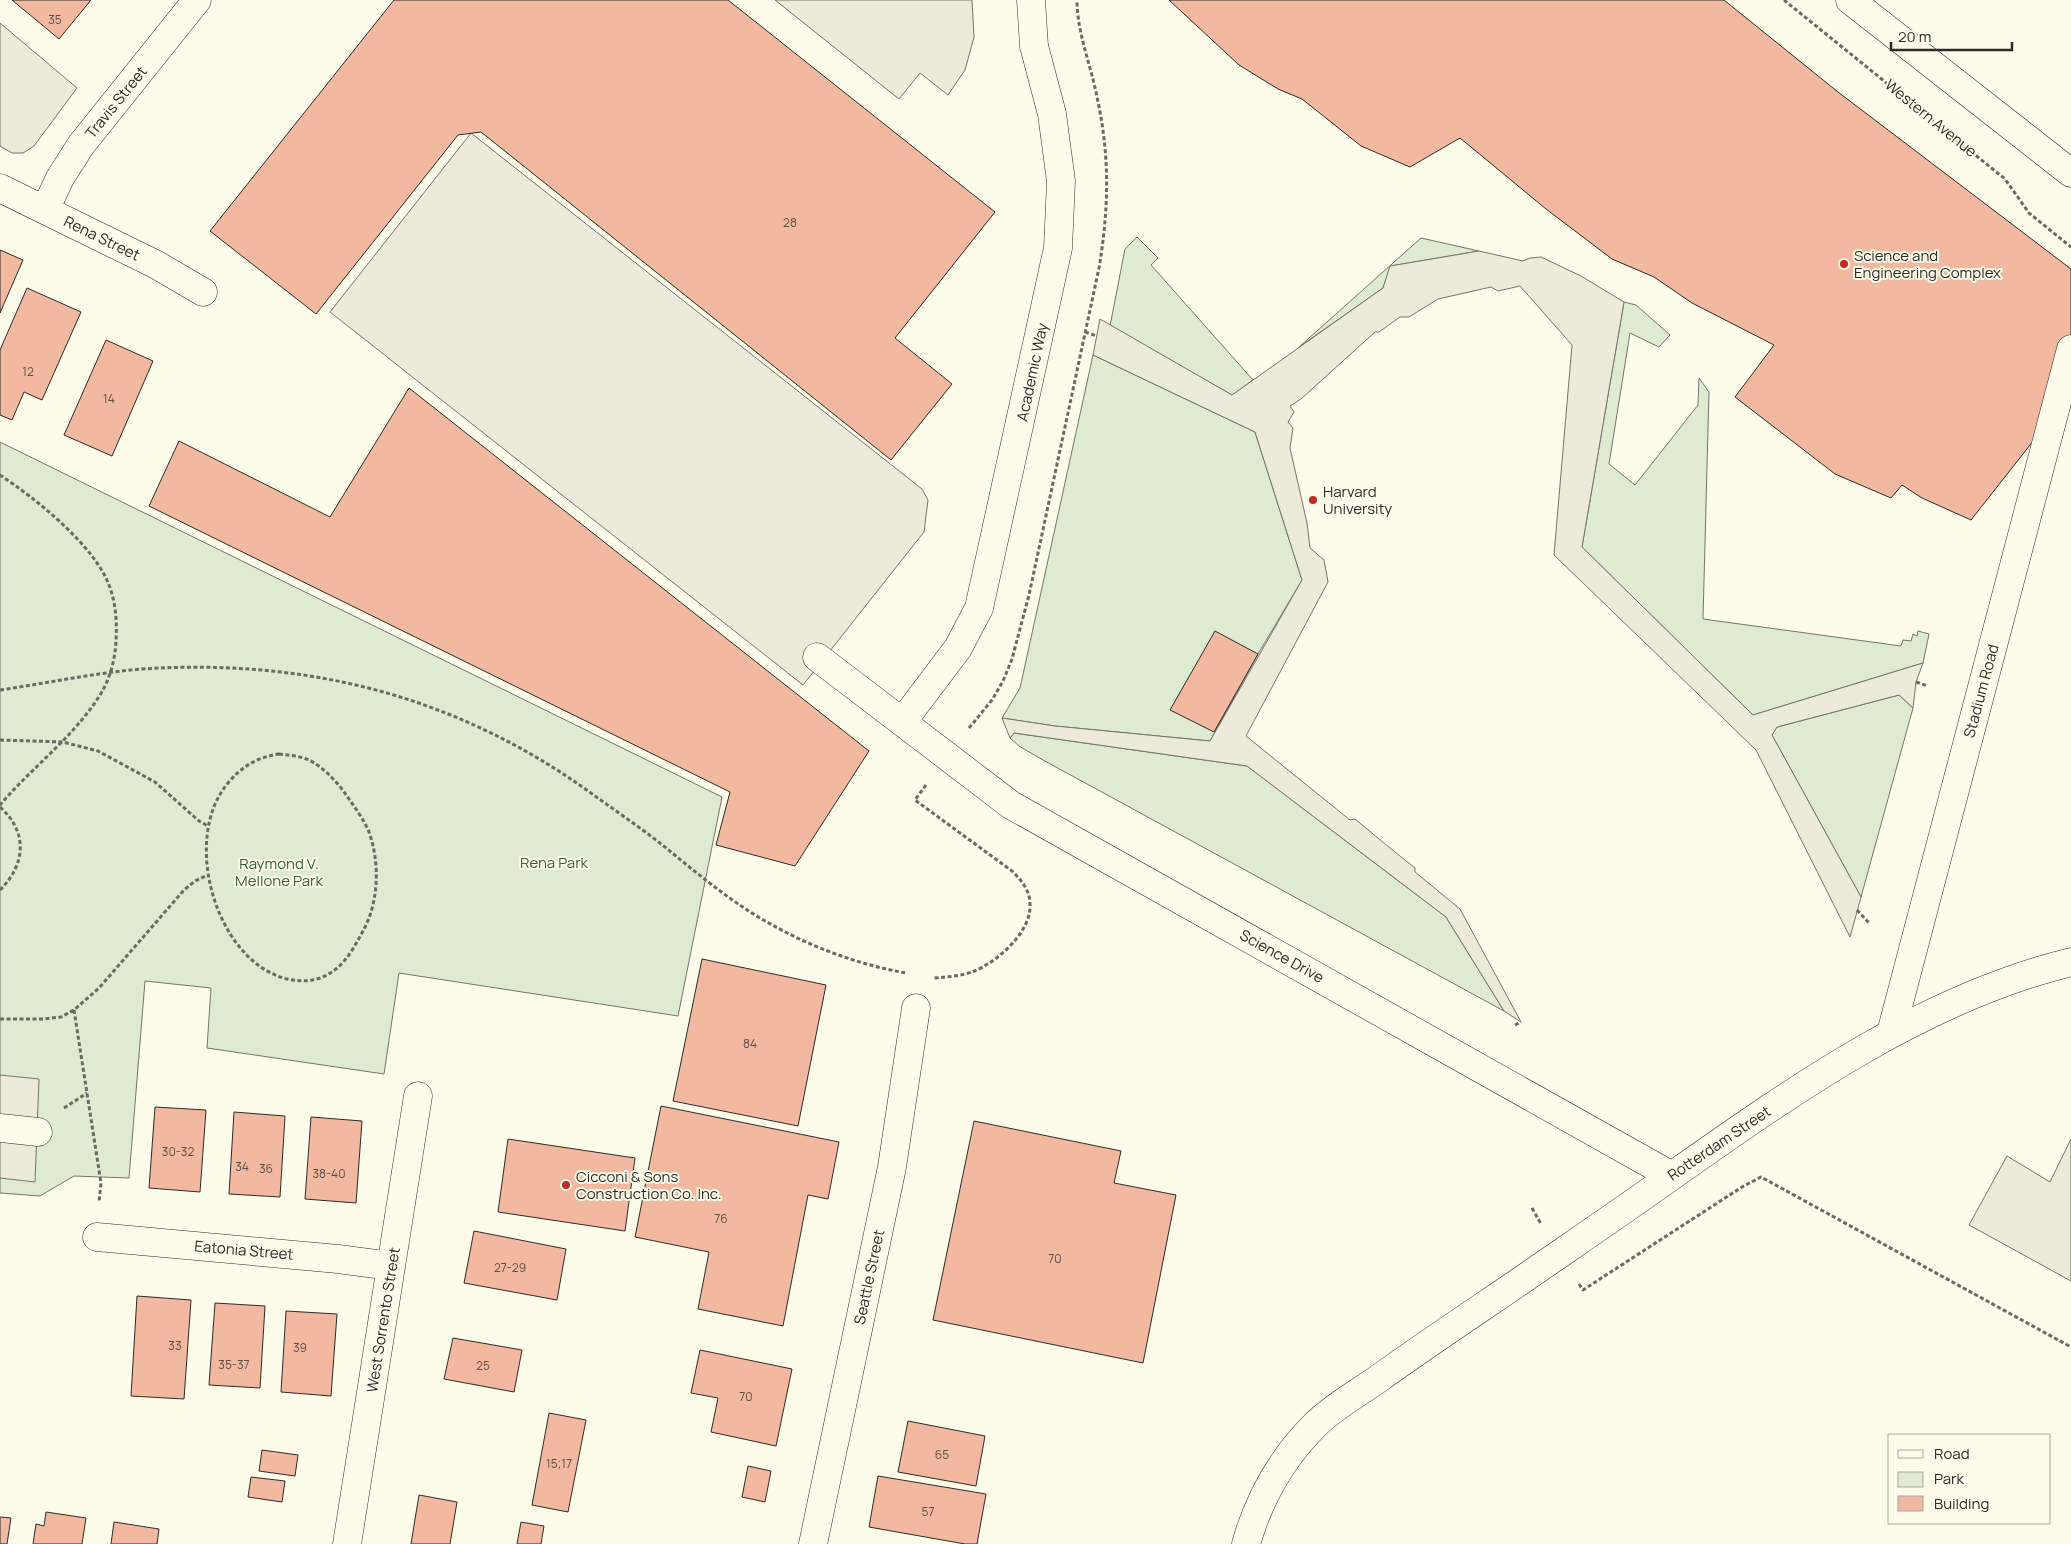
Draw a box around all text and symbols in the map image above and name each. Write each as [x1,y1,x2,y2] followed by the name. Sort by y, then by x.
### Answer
[48,11,62,28] house number: 35
[1891,20,2012,52] scale bar
[1898,26,1931,47] text: 20 m
[80,61,152,143] street label: Travis Street
[1881,74,1982,162] street label: Western Avenue
[60,211,144,265] street label: Rena Street
[783,214,797,231] house number: 28
[1854,245,2001,283] place label: Science and Engineering Complex
[1838,258,1850,270] marker: Science and Engineering Complex
[1011,321,1053,423] street label: Academic Way
[22,363,34,380] house number: 12
[103,390,115,407] house number: 14
[1323,481,1392,519] place label: Harvard University
[1307,494,1319,506] marker: Harvard University
[1958,642,2004,740] street label: Stadium Road
[520,852,589,873] park label: Rena Park
[235,853,323,891] park label: Raymond V. Mellone Park
[1236,924,1328,988] street label: Science Drive
[743,1035,757,1052] house number: 84
[1663,1101,1775,1185] street label: Rotterdam Street
[162,1143,194,1160] house number: 30-32
[235,1158,249,1175] house number: 34
[259,1160,273,1177] house number: 36
[312,1165,346,1182] house number: 38-40
[576,1166,722,1204] place label: Cicconi & Sons Construction Co. Inc.
[560,1179,572,1191] marker: Cicconi & Sons Construction Co. Inc.
[714,1210,728,1227] house number: 76
[849,1228,889,1326] street label: Seattle Street
[194,1235,294,1265] street label: Eatonia Street
[361,1246,405,1394] street label: West Sorrento Street
[1048,1250,1062,1267] house number: 70
[494,1259,526,1276] house number: 27-29
[168,1337,182,1354] house number: 33
[293,1339,307,1356] house number: 39
[218,1356,250,1373] house number: 35-37
[476,1357,490,1374] house number: 25
[739,1388,753,1405] house number: 70
[1888,1434,2051,1524] legend
[1934,1443,1970,1464] text: Road
[935,1446,949,1463] house number: 65
[546,1455,572,1472] house number: 15;17
[1934,1468,1964,1489] text: Park
[1934,1493,1989,1514] text: Building
[922,1503,934,1520] house number: 57

